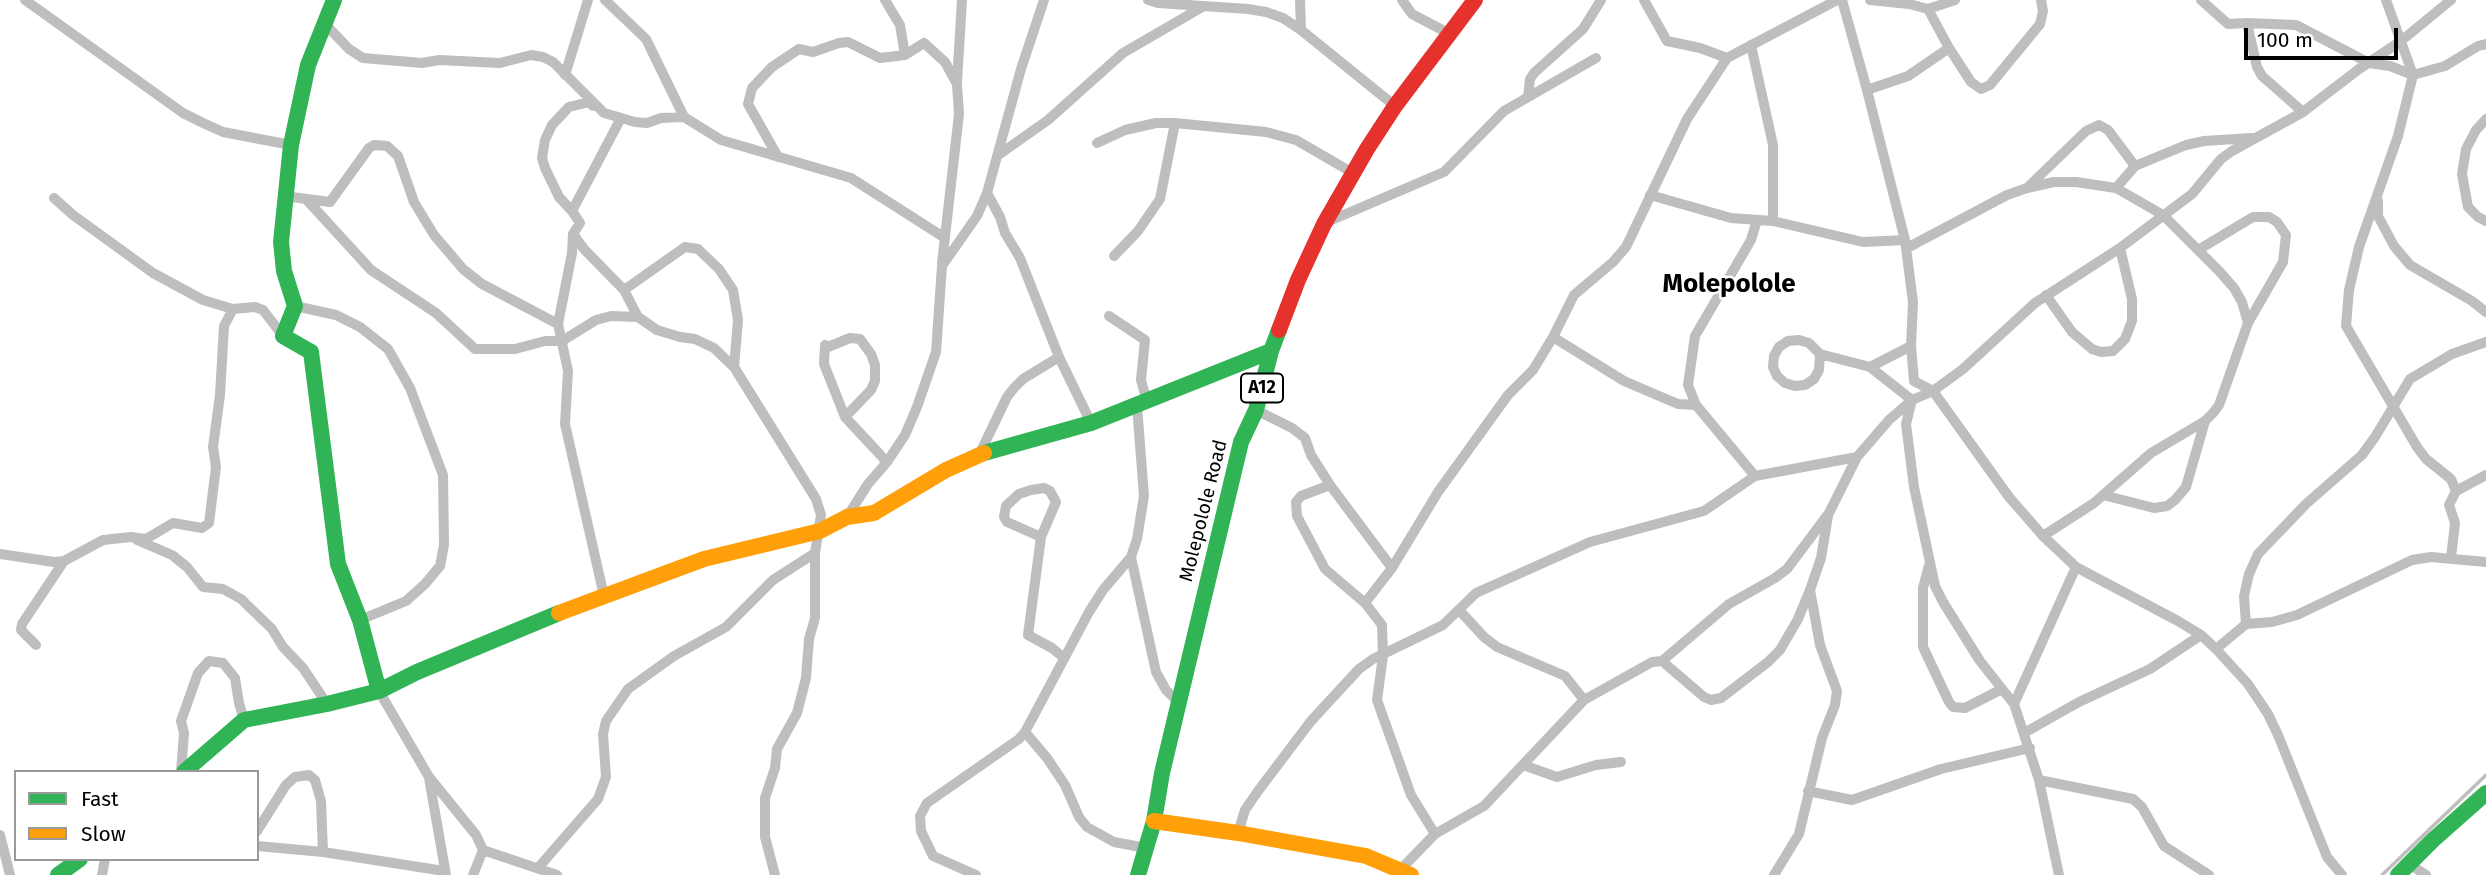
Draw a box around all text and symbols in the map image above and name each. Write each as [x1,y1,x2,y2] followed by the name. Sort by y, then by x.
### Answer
[2248,14,2402,58] scale bar
[2257,27,2313,53] text: 100 m
[1663,269,1795,301] district label: Molepolole
[1241,374,1283,402] road number: A12
[1175,438,1233,584] street label: Molepolole Road
[14,770,259,861] legend
[81,786,119,812] text: Fast
[81,821,126,847] text: Slow

